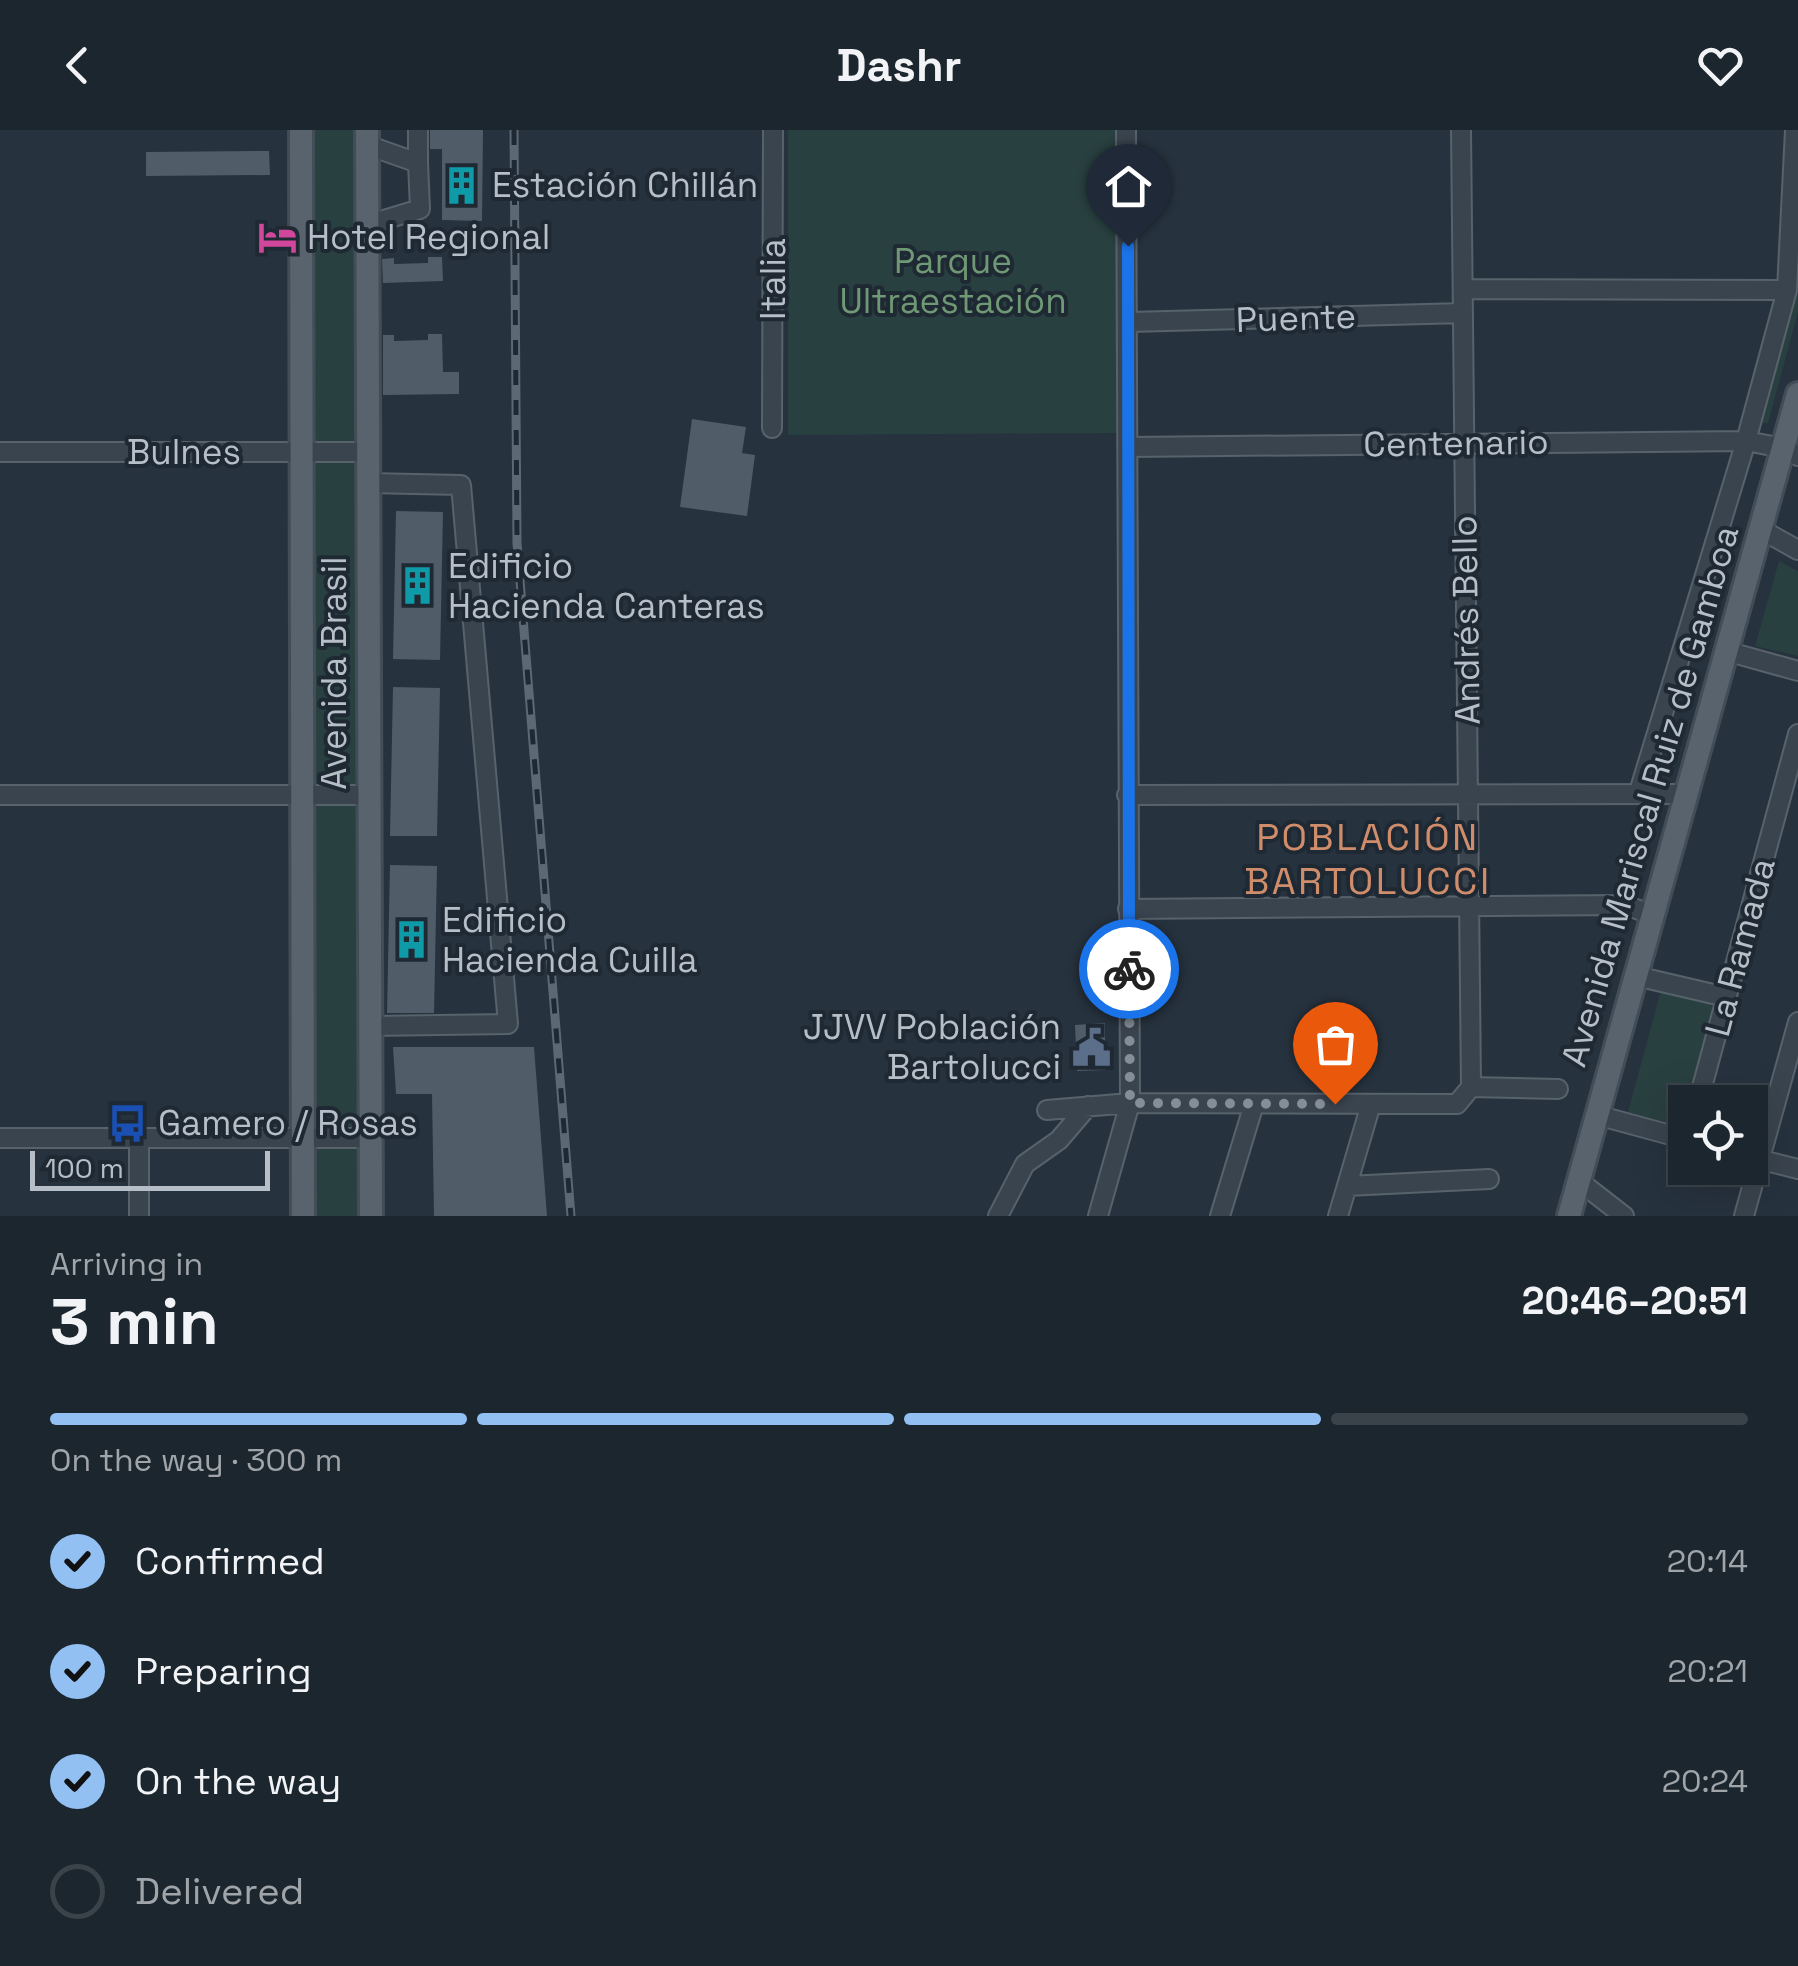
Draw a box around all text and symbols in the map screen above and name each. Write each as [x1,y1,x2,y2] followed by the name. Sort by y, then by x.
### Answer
[837,37,961,94] text: Dashr
[50,38,105,93] icon: back
[1693,38,1748,93] icon: heart
[1086,144,1171,247] pin
[1101,159,1156,214] icon: home
[492,163,758,207] place label: Estación Chillán
[441,164,483,206] building icon: Estación Chillán
[307,215,550,259] place label: Hotel Regional
[256,216,298,258] hotel icon: Hotel Regional
[751,238,795,320] street label: Italia
[839,239,1067,323] park label: Parque Ultraestación
[1235,294,1357,342] street label: Puente
[1363,419,1549,467] street label: Centenario
[127,430,241,474] street label: Bulnes
[1442,515,1490,725] street label: Andrés Bello
[1552,521,1748,1071] street label: Avenida Mariscal Ruiz de Gamboa
[448,544,765,628] place label: Edificio Hacienda Canteras
[312,556,356,790] street label: Avenida Brasil
[397,565,439,607] building icon: Edificio Hacienda Canteras
[1244,813,1492,905] district label: POBLACIÓN BARTOLUCCI
[1695,853,1785,1041] street label: La Ramada
[442,898,698,982] place label: Edificio Hacienda Cuilla
[391,919,433,961] building icon: Edificio Hacienda Cuilla
[1079,919,1179,1019] courier
[1102,942,1157,997] icon: bike
[1293,1002,1378,1105] pin
[803,1005,1061,1089] place label: JJVV Población Bartolucci
[1308,1017,1363,1072] icon: bag
[1070,1026,1112,1068] public building icon: JJVV Población Bartolucci
[1668,1085,1768,1185] map controls
[1668,1085,1768,1185] button: locate
[158,1101,418,1145] place label: Gamero / Rosas
[107,1102,149,1144] bus stop icon: Gamero / Rosas
[30,1146,270,1190] scale bar
[45,1150,124,1186] text: 100 m
[50,1244,203,1284] text: Arriving in
[1522,1277,1748,1325] text: 20:46–20:51
[50,1280,219,1363] text: 3 min
[50,1440,342,1480] text: On the way · 300 m
[50,1534,105,1589] icon: check
[135,1537,325,1585] text: Confirmed
[1667,1541,1748,1581] text: 20:14
[50,1644,105,1699] icon: check
[135,1647,312,1695] text: Preparing
[1667,1651,1748,1691] text: 20:21
[50,1754,105,1809] icon: check
[135,1757,341,1805] text: On the way
[1662,1761,1748,1801] text: 20:24
[135,1867,304,1915] text: Delivered

